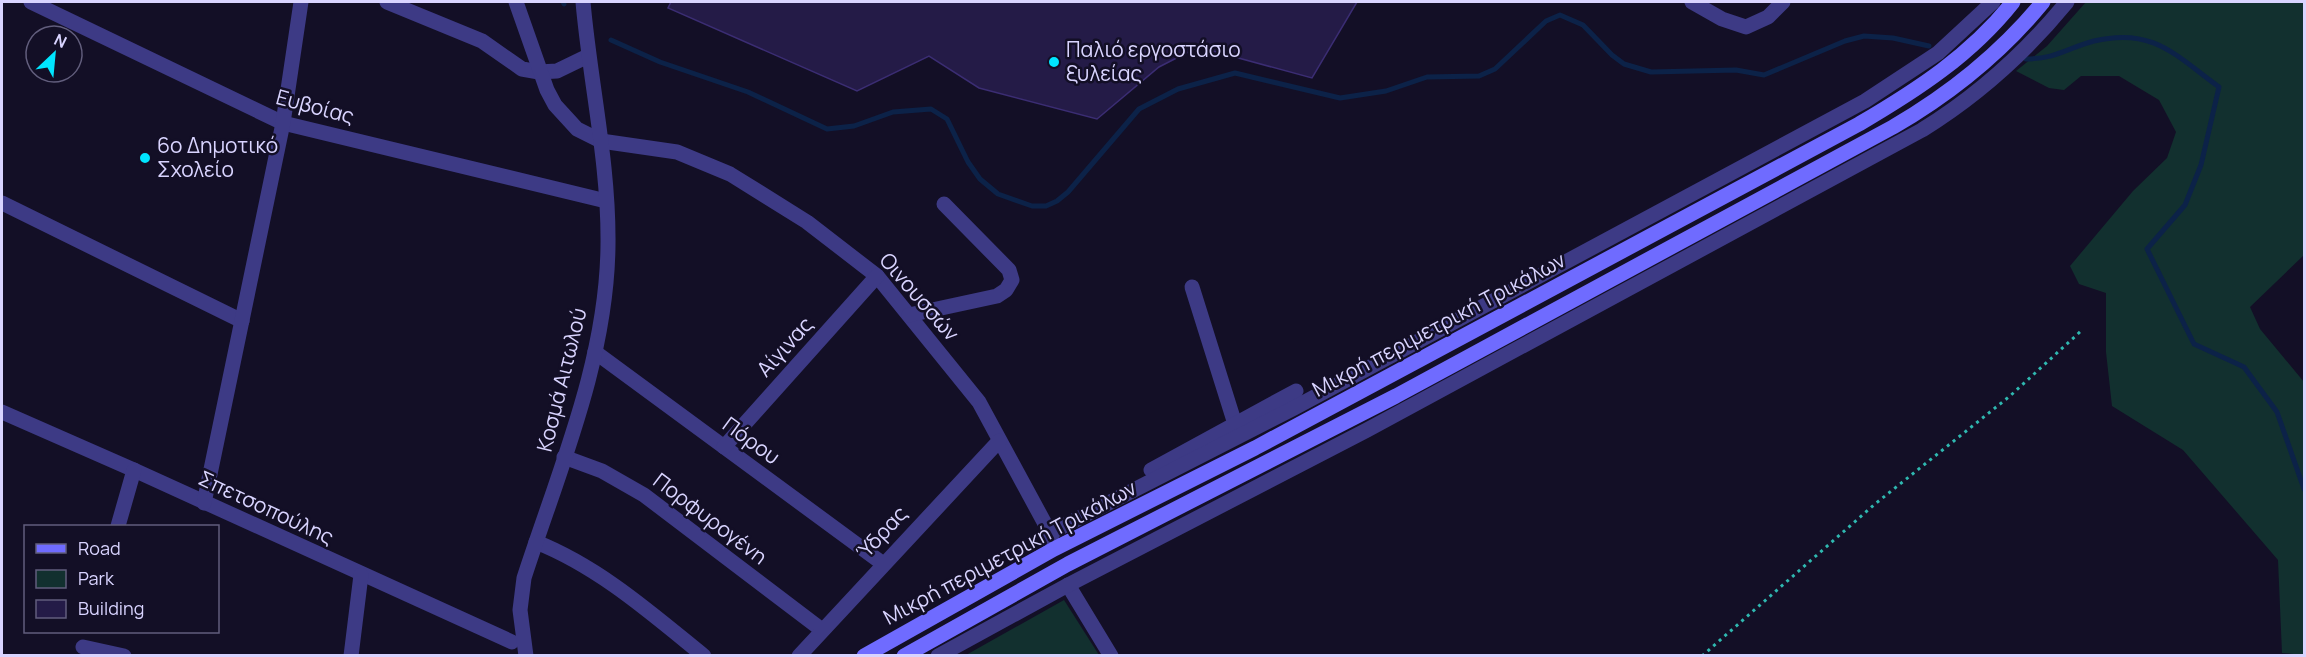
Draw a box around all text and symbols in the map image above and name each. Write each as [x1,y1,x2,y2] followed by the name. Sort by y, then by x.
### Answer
[24,24,84,84] north arrow
[51,28,71,53] text: N
[1066,35,1241,87] place label: Παλιό εργοστάσιο ξυλείας
[1047,55,1061,69] marker: Παλιό εργοστάσιο ξυλείας
[273,82,357,130] street label: Ευβοίας
[157,131,278,183] place label: 6ο Δημοτικό Σχολείο
[138,151,152,165] marker: 6ο Δημοτικό Σχολείο
[1307,245,1570,403] street label: Μικρή περιμετρική Τρικάλων
[874,246,966,347] street label: Οινουσσών
[530,305,592,455] street label: Κοσμά Αιτωλού
[750,310,819,382] street label: Αίγινας
[717,410,786,470] street label: Πόρου
[194,463,339,551] street label: Σπετσοπούλης
[648,466,773,570] street label: Πορφυρογένη
[878,473,1141,631] street label: Μικρή περιμετρική Τρικάλων
[849,500,913,565] street label: Ύδρας
[24,525,219,633] legend
[78,536,121,560] text: Road
[78,566,115,590] text: Park
[78,596,144,620] text: Building

